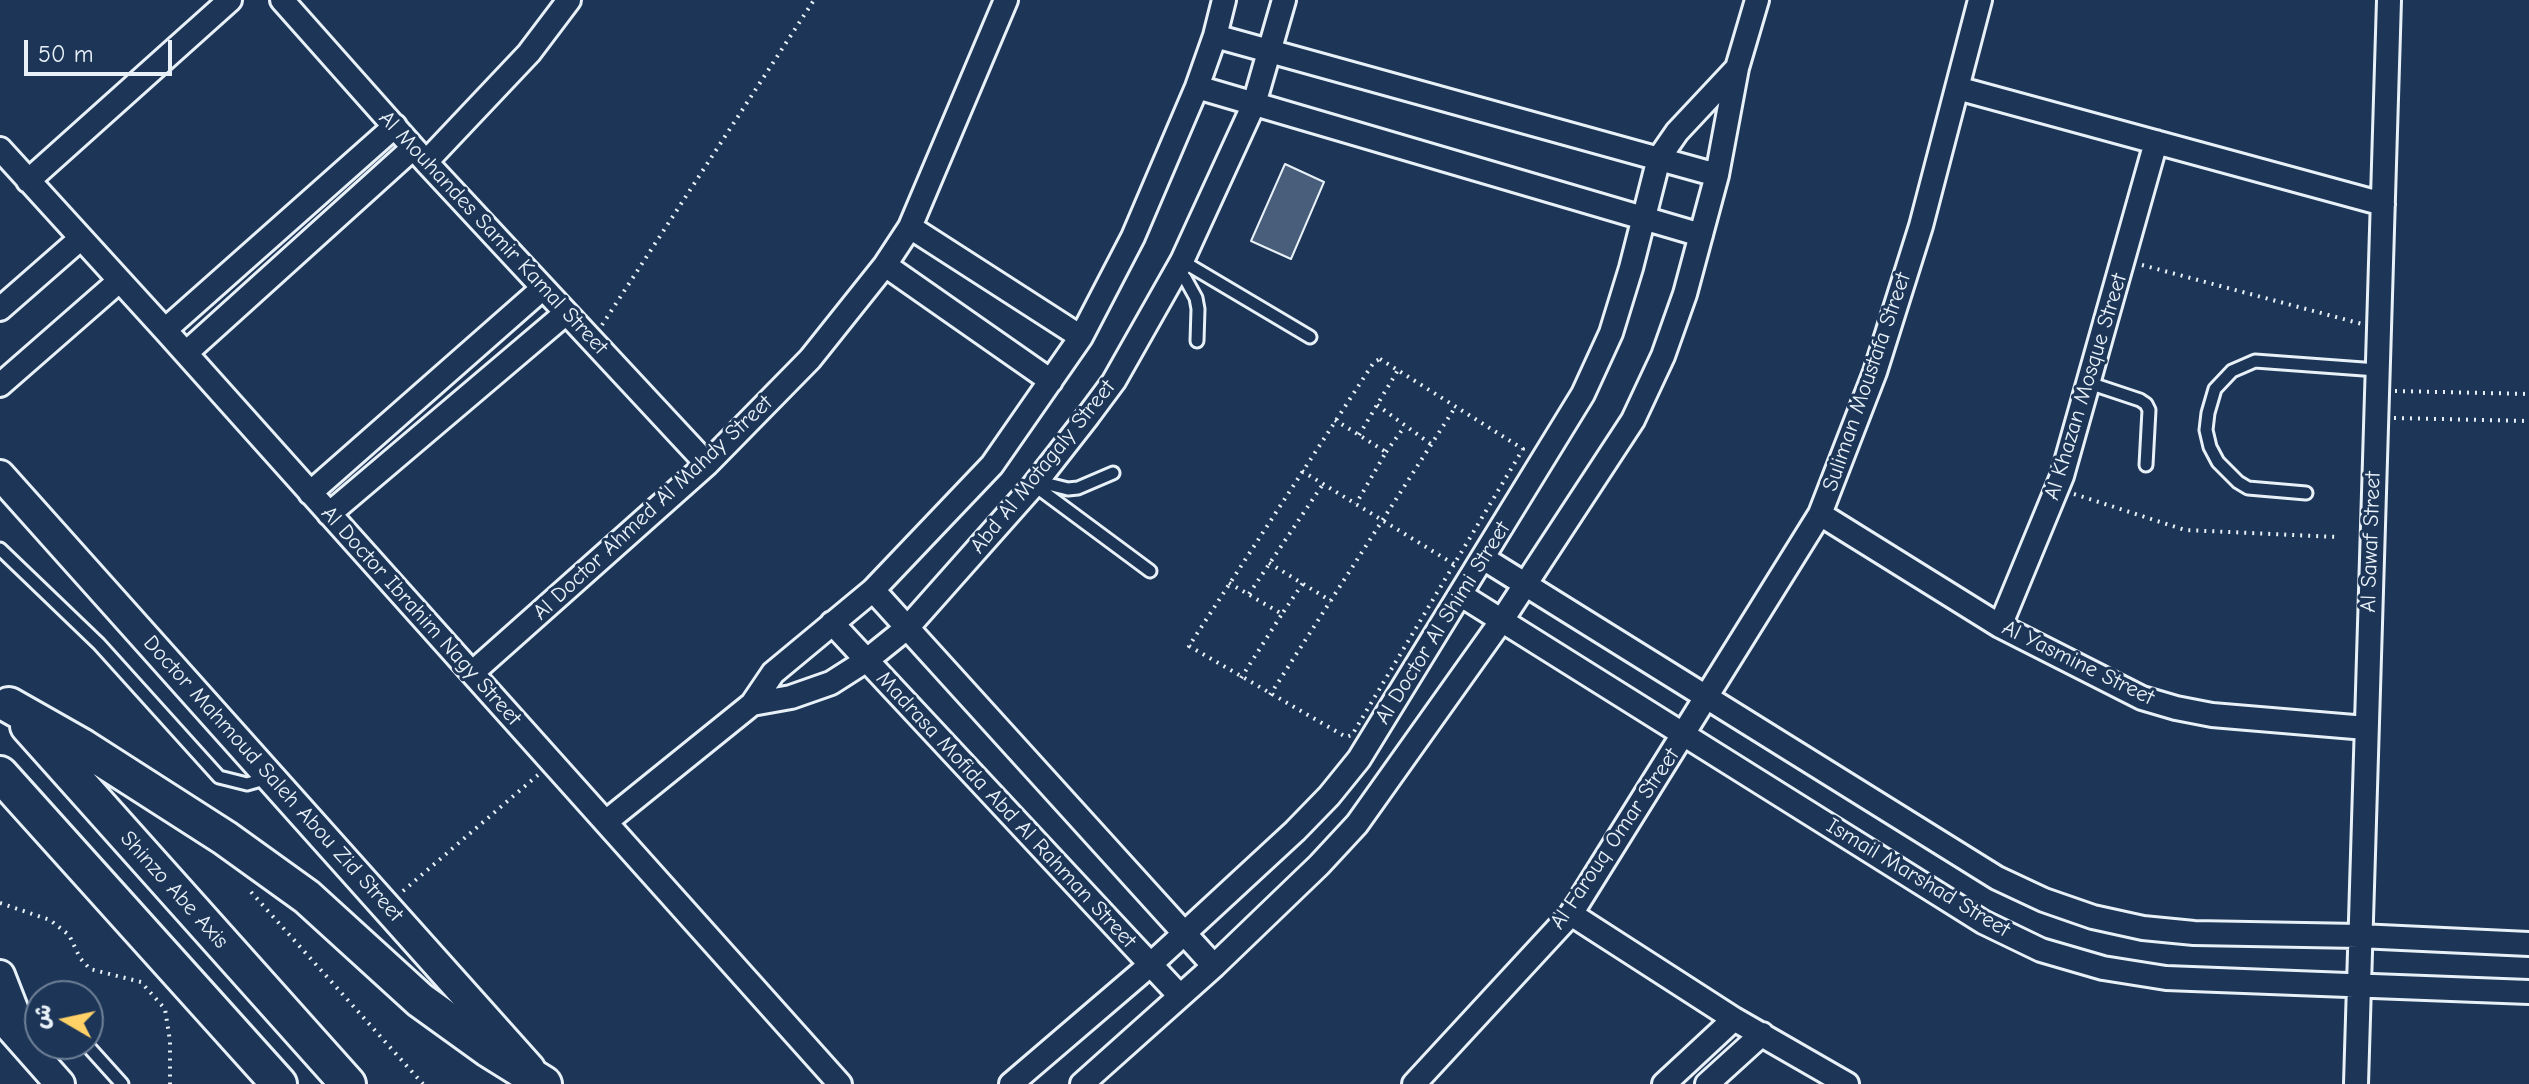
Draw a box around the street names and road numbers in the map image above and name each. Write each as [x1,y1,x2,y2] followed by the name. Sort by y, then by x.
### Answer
[373,106,613,360] street label: Al Mouhandes Samir Kamal Street
[1817,269,1917,495] street label: Suliman Moustafa Street
[2039,271,2133,503] street label: Al Khazan Mosque Street
[965,375,1121,559] street label: Abd Al Motagaly Street
[528,390,778,626] street label: Al Doctor Ahmed Al Mahdy Street
[2355,471,2387,613] street label: Al Sawaf Street
[315,501,527,731] street label: Al Doctor Ibrahim Nagy Street
[1370,517,1516,729] street label: Al Doctor Al Shimi Street
[1998,615,2158,711] street label: Al Yasmine Street
[137,630,409,928] street label: Doctor Mahmoud Saleh Abou Zid Street
[871,666,1141,954] street label: Madrasa Mofida Abd Al Rahman Street
[1545,743,1685,935] street label: Al Farouq Omar Street
[1821,813,2015,943] street label: Ismail Marshad Street
[114,826,234,954] street label: Shinzo Abe Axis

